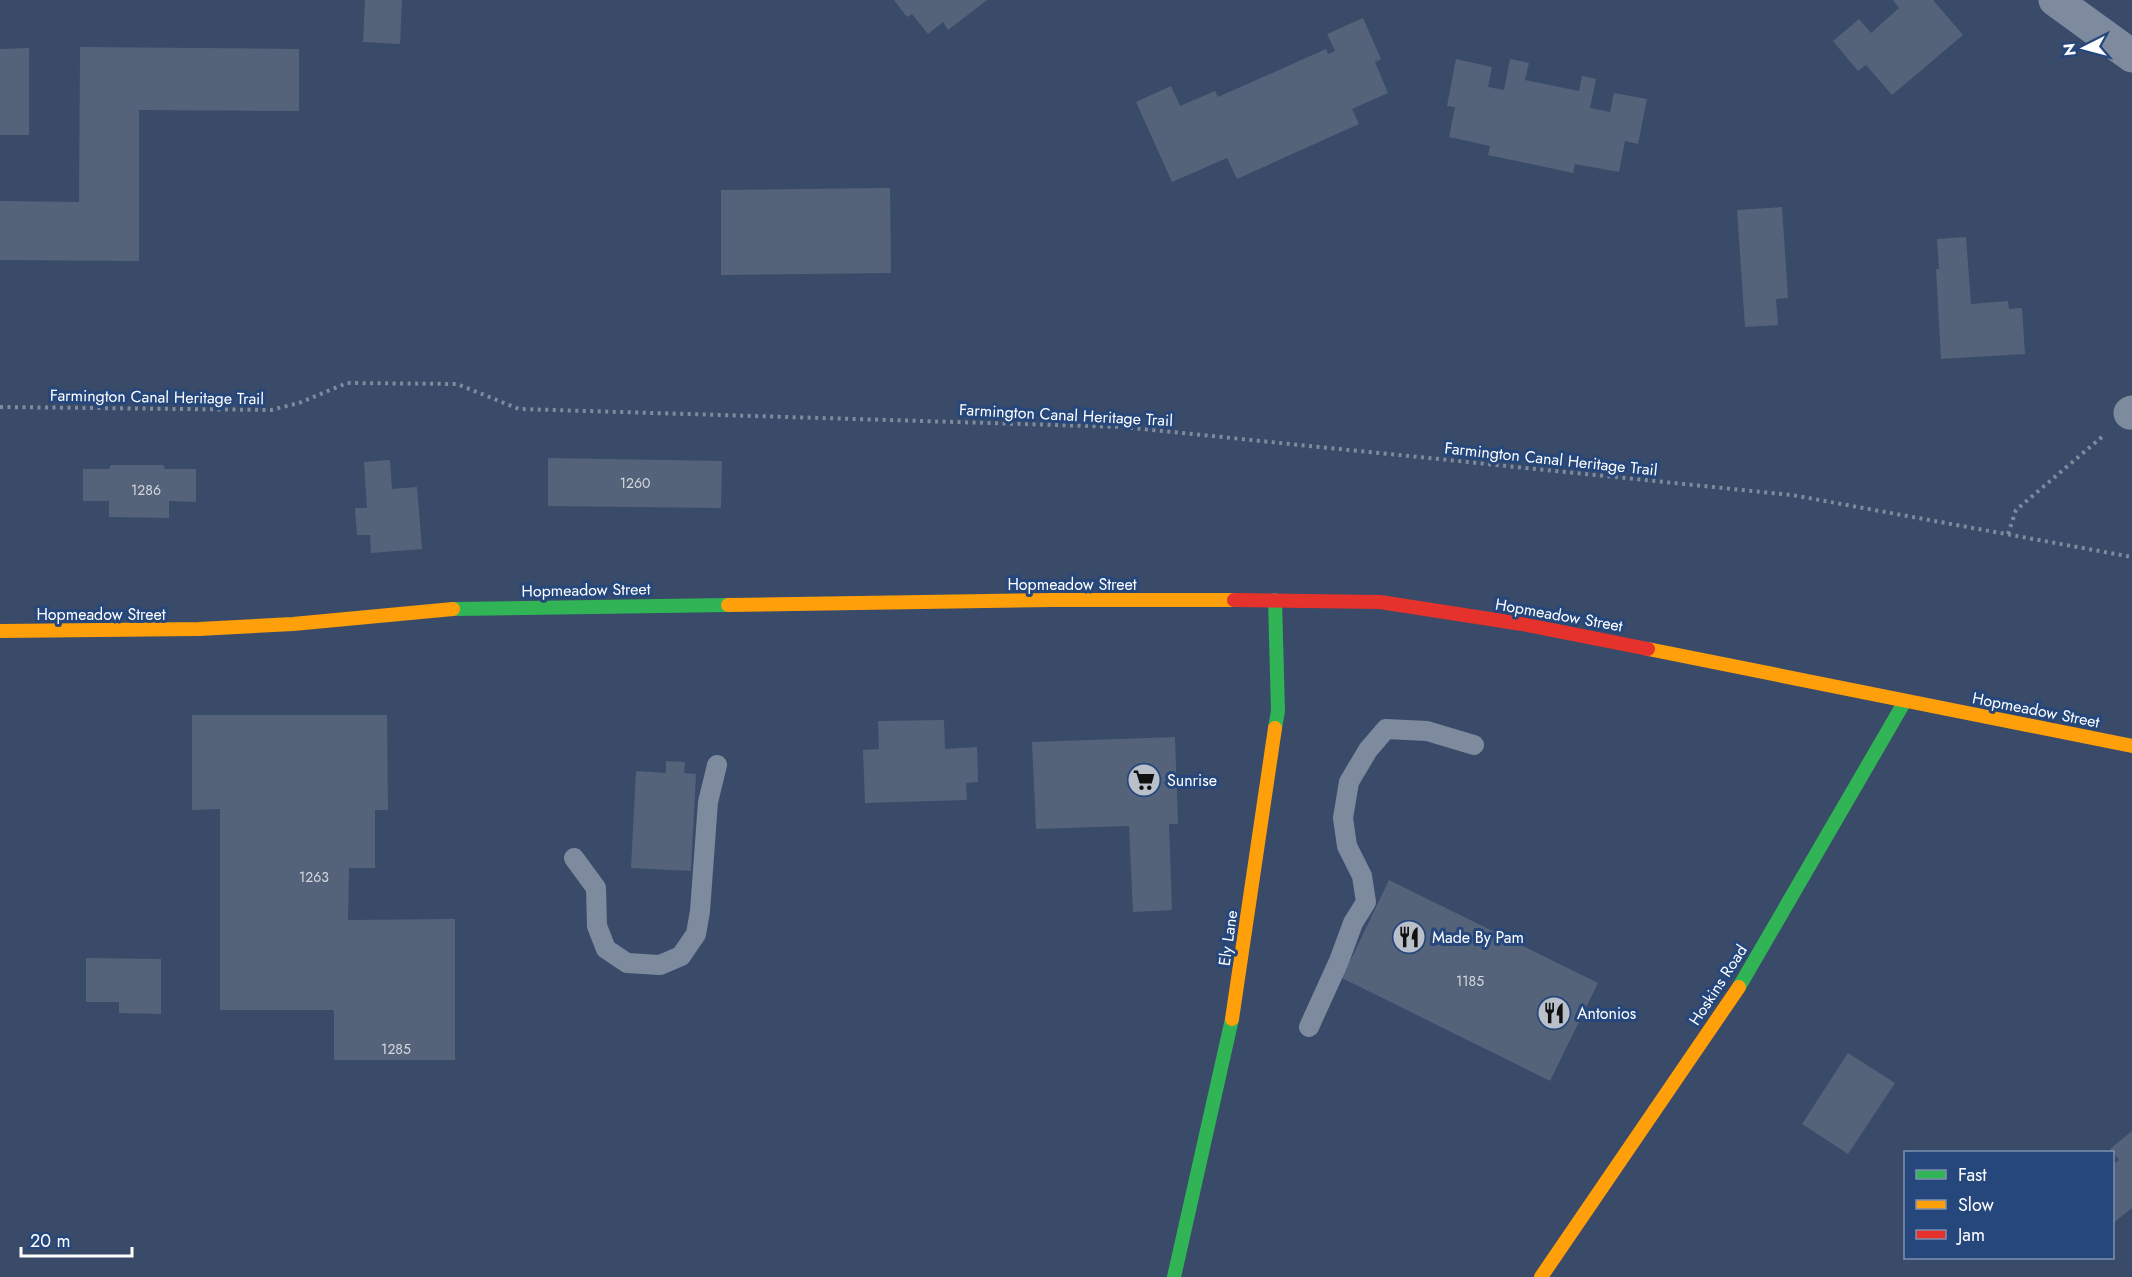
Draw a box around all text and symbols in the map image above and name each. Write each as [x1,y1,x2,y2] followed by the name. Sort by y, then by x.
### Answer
[2054,18,2114,78] north arrow
[2057,42,2082,57] text: N
[50,384,264,410] street label: Farmington Canal Heritage Trail
[958,398,1174,432] street label: Farmington Canal Heritage Trail
[1443,436,1659,482] street label: Farmington Canal Heritage Trail
[620,473,650,493] house number: 1260
[131,480,161,500] house number: 1286
[1007,573,1137,596] street label: Hopmeadow Street
[521,577,651,603] street label: Hopmeadow Street
[1493,592,1625,638] street label: Hopmeadow Street
[36,603,166,626] street label: Hopmeadow Street
[1970,686,2102,734] street label: Hopmeadow Street
[1126,762,1162,798] supermarket icon: Sunrise
[1167,769,1217,792] place label: Sunrise
[299,867,329,887] house number: 1263
[1213,909,1243,967] street label: Ely Lane
[1391,919,1427,955] restaurant icon: Made By Pam
[1432,926,1524,949] place label: Made By Pam
[1683,940,1753,1030] street label: Hoskins Road
[1456,971,1484,991] house number: 1185
[1536,995,1572,1031] restaurant icon: Antonios
[1577,1002,1636,1025] place label: Antonios
[381,1039,411,1059] house number: 1285
[1904,1151,2114,1259] legend
[1958,1162,1987,1188] text: Fast
[1958,1192,1995,1218] text: Slow
[21,1220,132,1258] scale bar
[1956,1222,1985,1248] text: Jam
[30,1228,70,1254] text: 20 m

